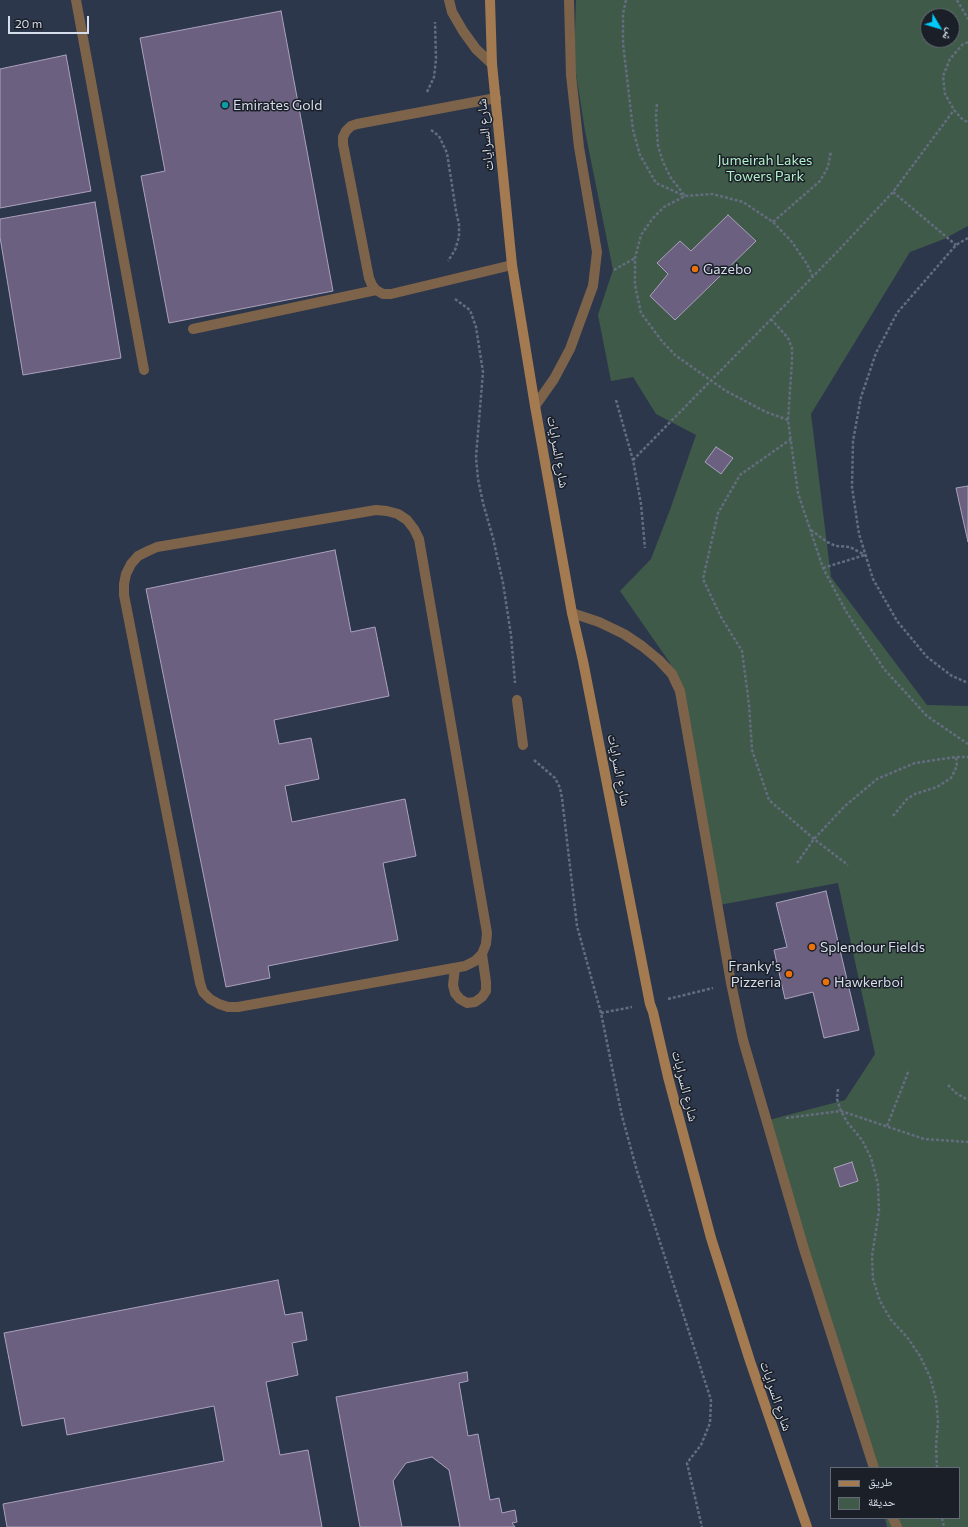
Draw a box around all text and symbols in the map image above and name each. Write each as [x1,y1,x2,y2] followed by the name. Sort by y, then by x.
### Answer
[10,8,91,34] scale bar
[920,8,960,48] north arrow
[15,16,42,30] text: 20 m
[940,26,958,44] text: ش
[233,97,322,113] place label: Emirates Gold
[473,98,497,172] street label: شارع السرايات
[220,100,230,110] marker: Emirates Gold
[718,152,812,184] park label: Jumeirah Lakes Towers Park
[703,261,752,277] place label: Gazebo
[690,264,700,274] marker: Gazebo
[543,415,573,489] street label: شارع السرايات
[604,733,634,807] street label: شارع السرايات
[820,939,925,955] place label: Splendour Fields
[807,942,817,952] marker: Splendour Fields
[728,958,781,990] place label: Franky's Pizzeria
[784,969,794,979] marker: Franky's Pizzeria
[834,974,903,990] place label: Hawkerboi
[821,977,831,987] marker: Hawkerboi
[668,1049,702,1123] street label: شارع السرايات
[756,1359,796,1433] street label: شارع السرايات
[830,1467,960,1519] legend
[868,1474,893,1488] text: طريق
[868,1494,896,1508] text: حديقة

